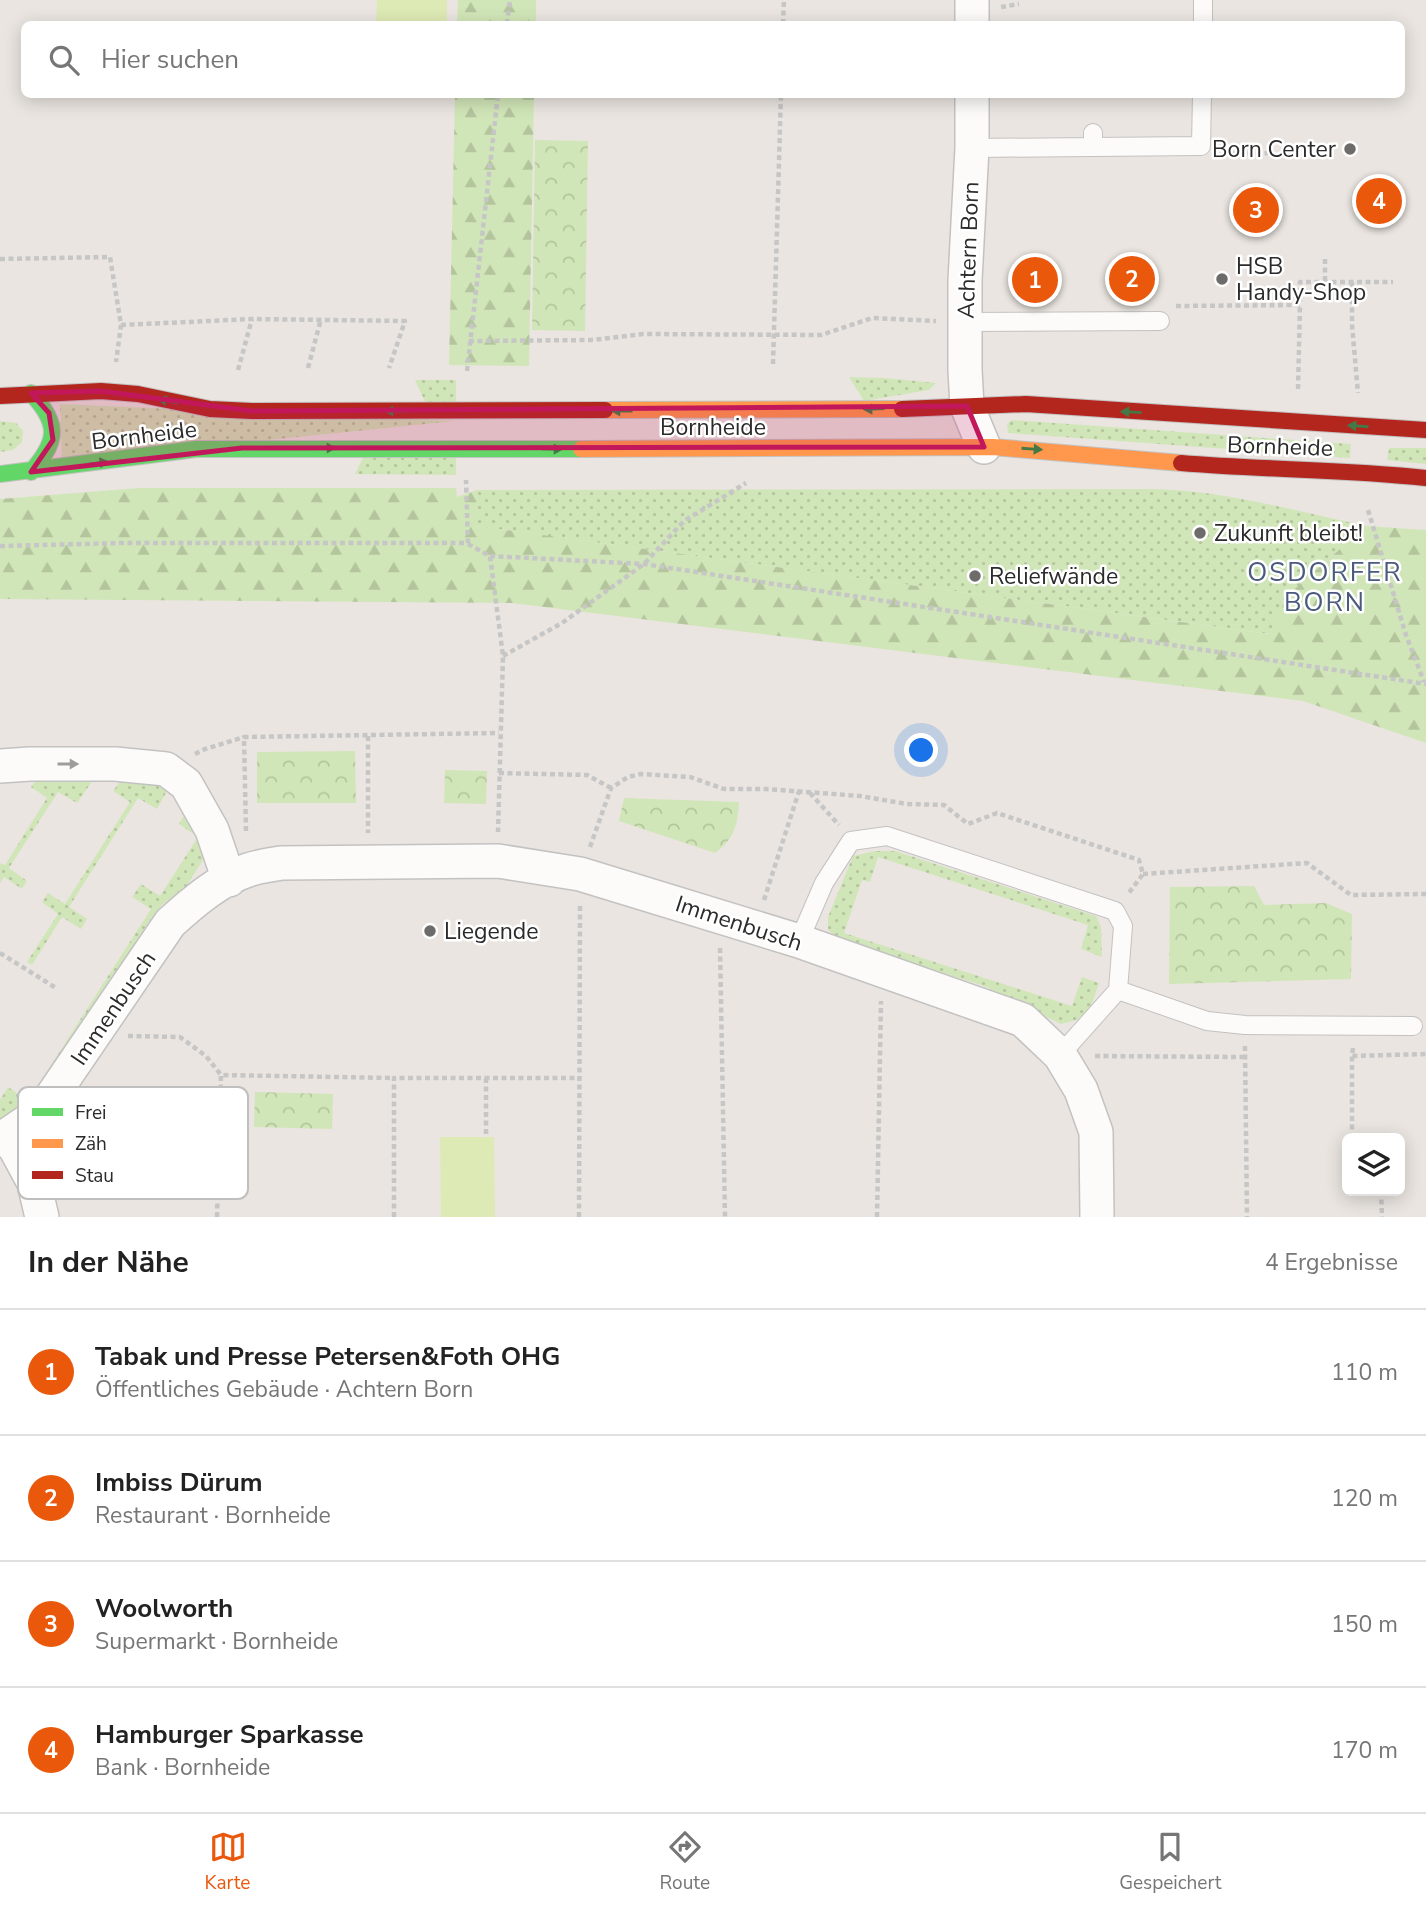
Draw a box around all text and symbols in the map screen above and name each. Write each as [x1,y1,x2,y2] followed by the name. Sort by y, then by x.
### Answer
[21,21,1405,98] search box
[45,41,83,79] icon: search
[101,42,239,77] text: Hier suchen
[1212,134,1337,165] place label: Born Center
[1342,141,1358,157] marker: Born Center
[1356,175,1402,227] pin: 4
[951,181,986,319] street label: Achtern Born
[1233,184,1279,236] pin: 3
[1236,251,1366,308] place label: HSB Handy-Shop
[1109,253,1155,305] pin: 2
[1012,254,1058,306] pin: 1
[1214,271,1230,287] marker: HSB Handy-Shop
[157,395,179,406] one-way arrow
[863,404,885,415] one-way arrow
[384,405,406,417] one-way arrow
[611,405,633,417] one-way arrow
[1120,407,1142,418] one-way arrow
[660,412,766,443] street label: Bornheide
[90,414,199,457] street label: Bornheide
[1347,421,1369,432] one-way arrow
[1227,429,1333,464] street label: Bornheide
[314,442,336,454] one-way arrow
[542,443,564,455] one-way arrow
[1021,444,1043,455] one-way arrow
[88,457,110,468] one-way arrow
[1214,518,1363,549] place label: Zukunft bleibt!
[1192,525,1208,541] marker: Zukunft bleibt!
[1247,555,1403,620] district label: OSDORFER BORN
[989,561,1118,592] place label: Reliefwände
[967,568,983,584] marker: Reliefwände
[904,733,938,767] your location
[57,758,79,770] one-way arrow
[671,888,806,959] street label: Immenbusch
[444,916,538,947] place label: Liegende
[422,923,438,939] marker: Liegende
[64,945,163,1072] street label: Immenbusch
[18,1087,248,1199] legend
[75,1100,106,1126] text: Frei
[75,1131,107,1157] text: Zäh
[1342,1133,1405,1196] map controls
[1342,1133,1405,1196] button: layers
[75,1163,114,1189] text: Stau
[28,1242,189,1283] text: In der Nähe
[1265,1247,1398,1278] text: 4 Ergebnisse
[95,1339,560,1374] text: Tabak und Presse Petersen&Foth OHG
[44,1357,58,1388] text: 1
[1331,1357,1398,1388] text: 110 m
[95,1374,473,1405] text: Öffentliches Gebäude · Achtern Born
[95,1465,263,1500] text: Imbiss Dürum
[44,1483,58,1514] text: 2
[1331,1483,1398,1514] text: 120 m
[95,1500,331,1531] text: Restaurant · Bornheide
[95,1591,233,1626] text: Woolworth
[44,1609,58,1640] text: 3
[1331,1609,1398,1640] text: 150 m
[95,1626,338,1657] text: Supermarkt · Bornheide
[95,1717,364,1752] text: Hamburger Sparkasse
[44,1735,58,1766] text: 4
[1331,1735,1398,1766] text: 170 m
[95,1752,270,1783] text: Bank · Bornheide
[205,1828,250,1896] tab: Karte
[660,1828,710,1896] tab: Route
[1119,1828,1221,1896] tab: Gespeichert

